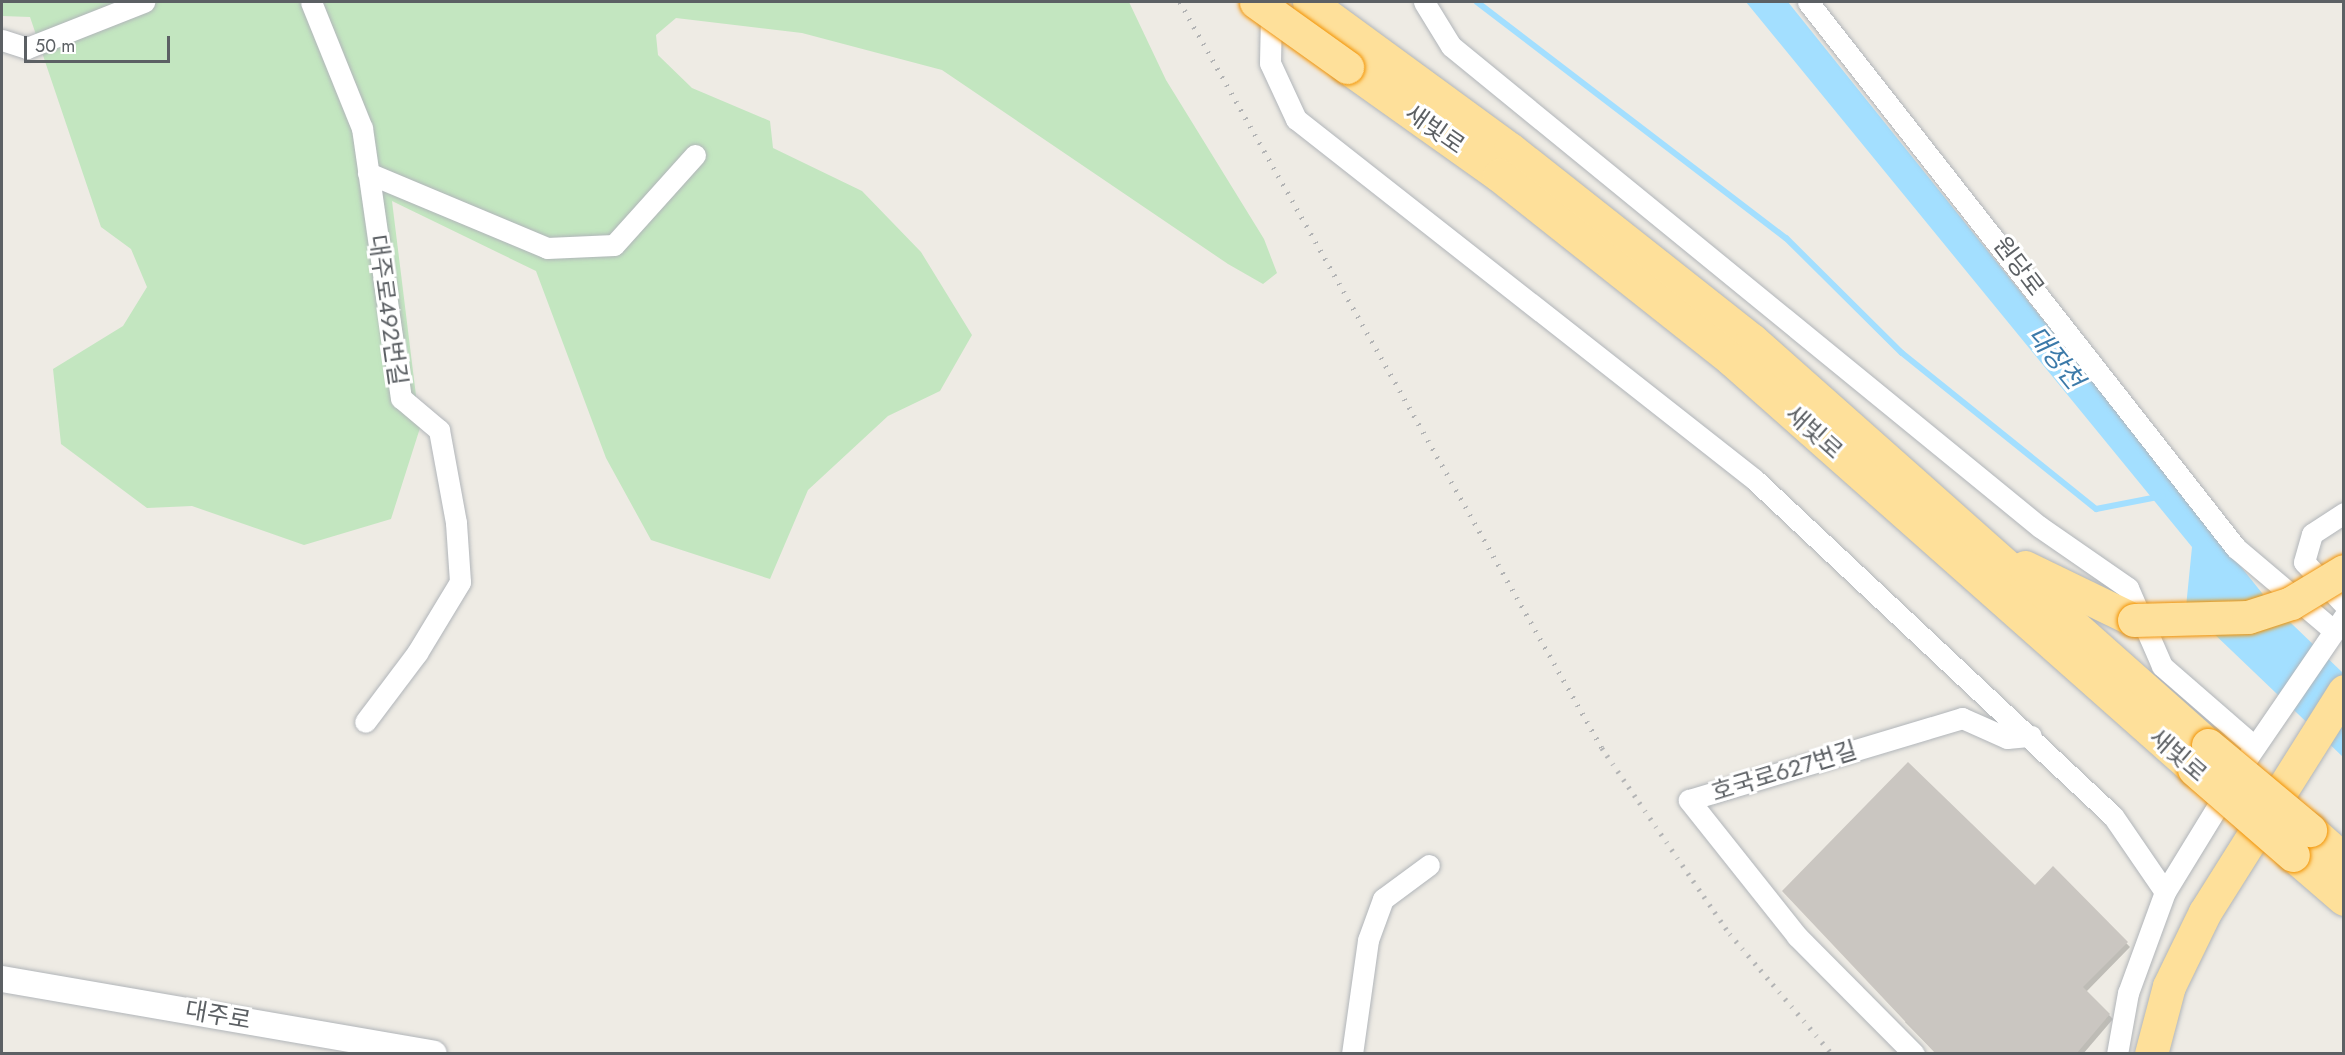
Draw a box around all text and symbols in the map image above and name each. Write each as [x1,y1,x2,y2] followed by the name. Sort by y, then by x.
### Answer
[27,24,172,62] scale bar
[35,33,75,59] text: 50 m
[1400,98,1470,160] street label: 새빛로
[1988,231,2050,301] street label: 원당로
[363,233,413,387] street label: 대주로492번길
[2020,320,2090,396] water label: 대장천
[1780,399,1848,465] street label: 새빛로
[2144,722,2212,788] street label: 새빛로
[1708,735,1860,807] street label: 호국로627번길
[183,995,253,1035] street label: 대주로

